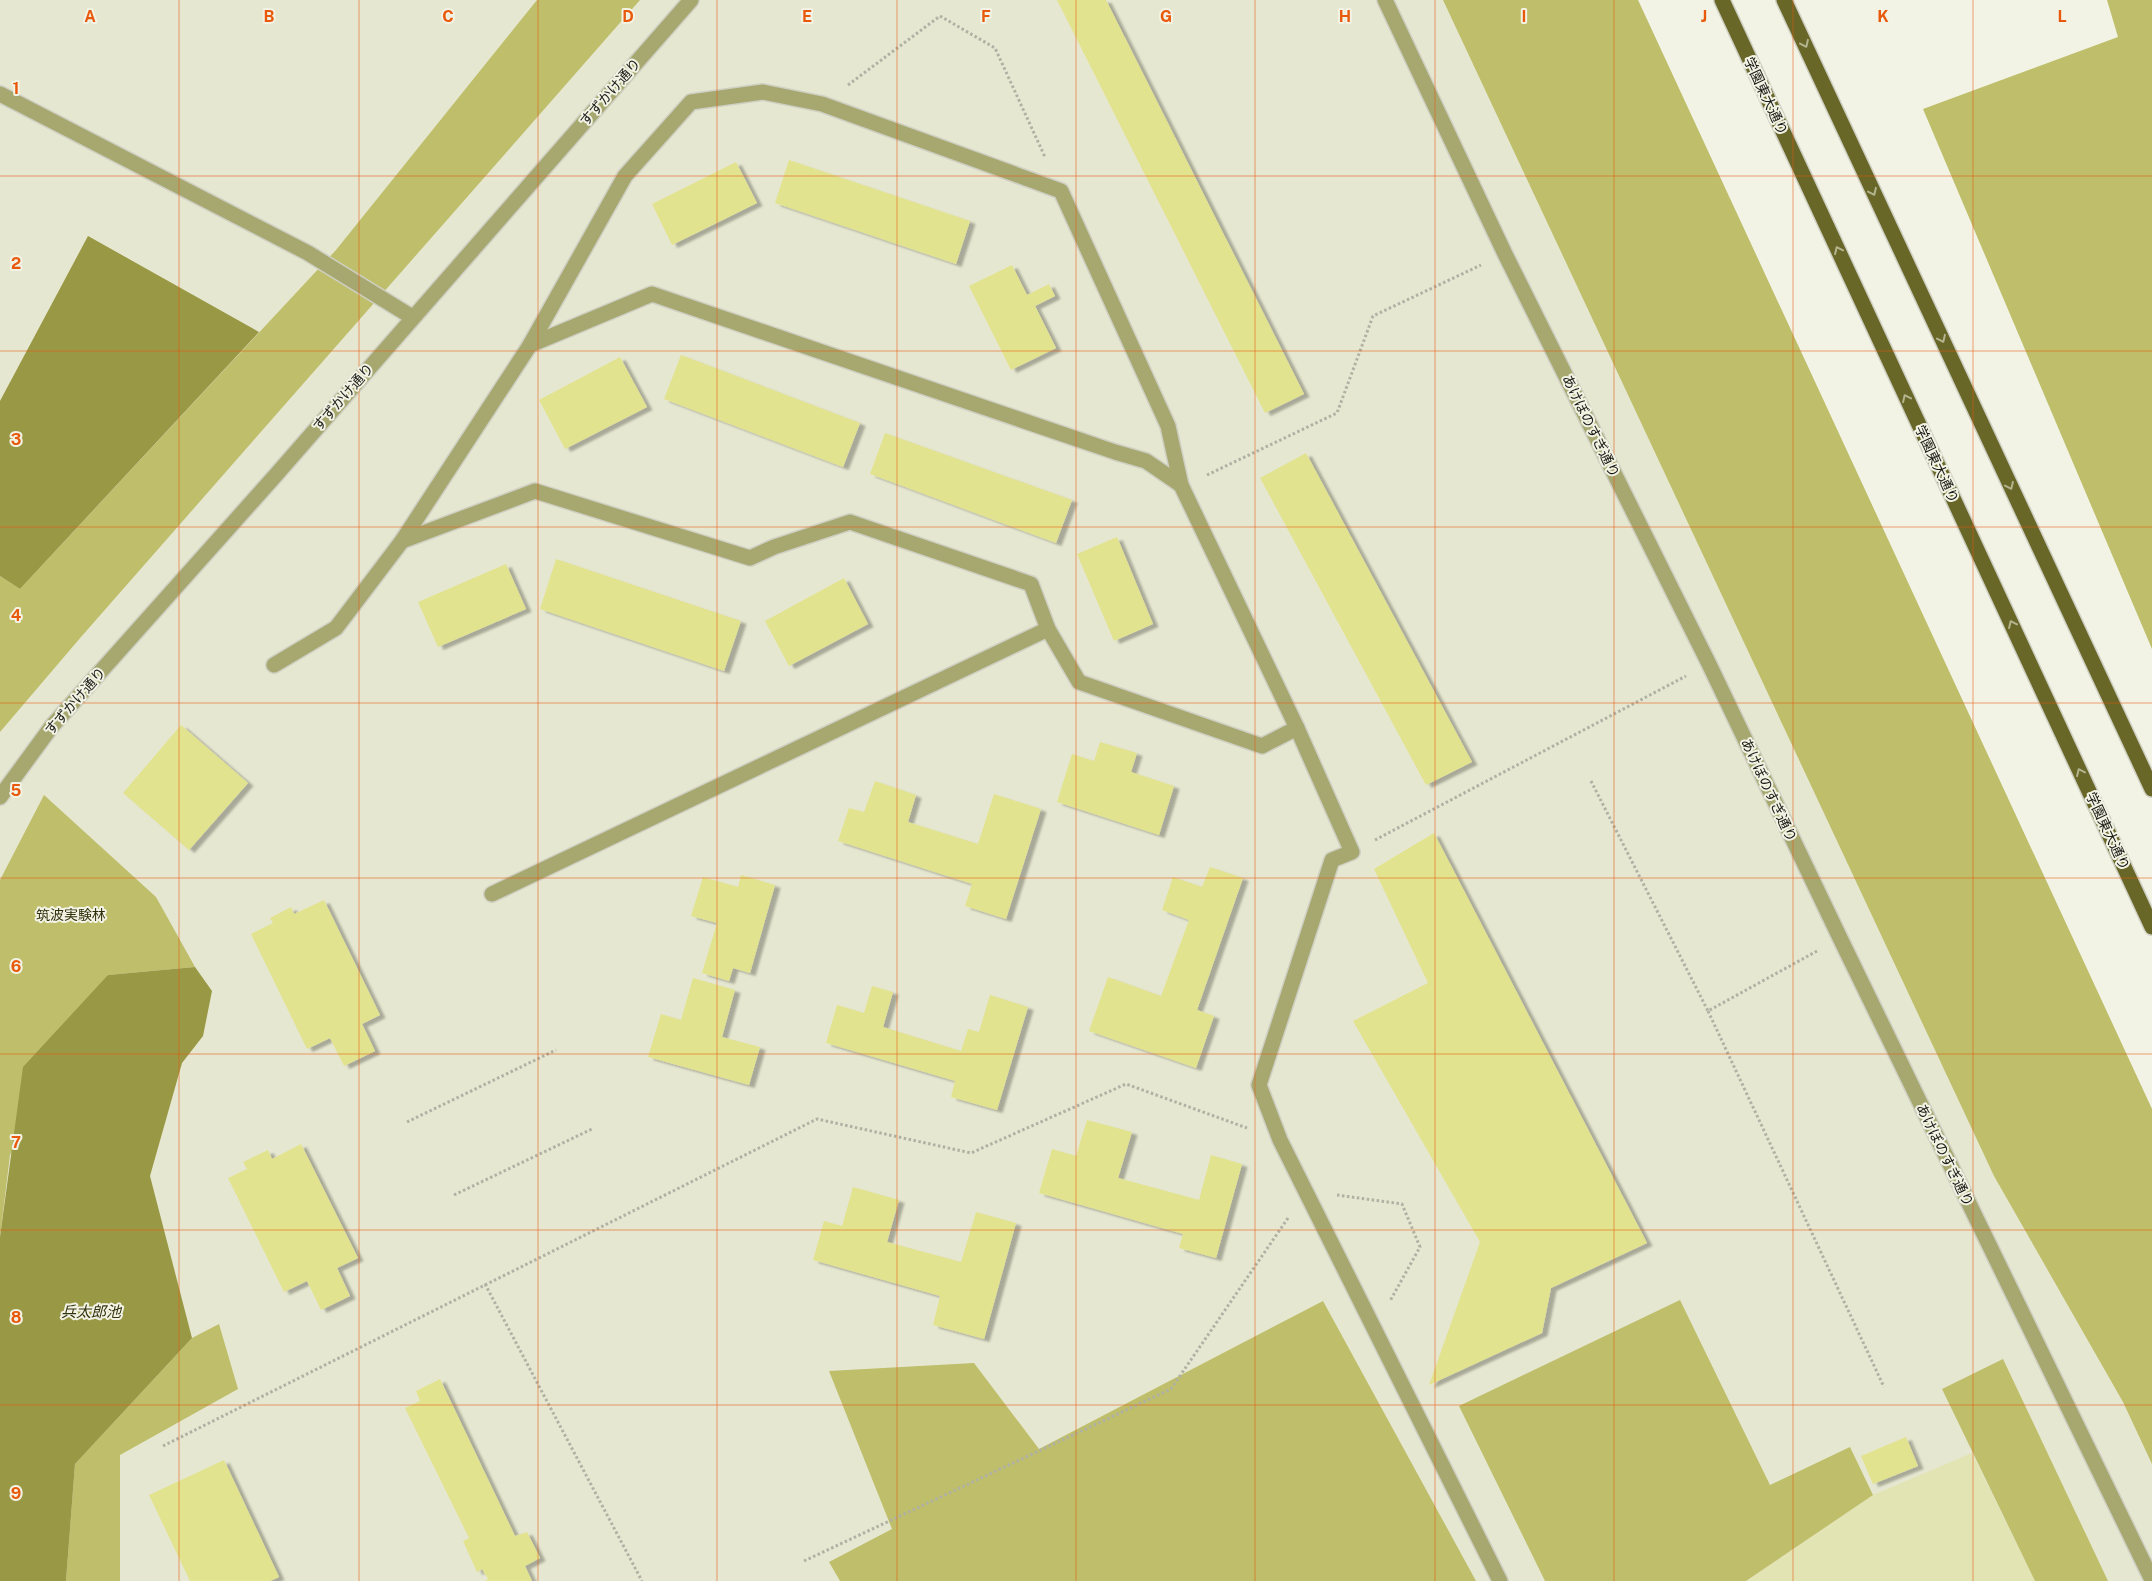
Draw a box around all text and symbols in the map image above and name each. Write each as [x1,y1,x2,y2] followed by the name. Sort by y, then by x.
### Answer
[84,7,96,26] text: A
[264,7,275,26] text: B
[442,7,454,26] text: C
[622,7,634,26] text: D
[802,7,812,26] text: E
[981,7,991,26] text: F
[1160,7,1172,26] text: G
[1339,7,1351,26] text: H
[1522,7,1526,26] text: I
[1701,7,1707,26] text: J
[1877,7,1889,26] text: K
[2057,7,2067,26] text: L
[1798,39,1809,48] one-way arrow
[576,55,644,129] street label: すずかけ通り
[1741,55,1791,137] street label: 学園東大通り
[13,79,19,98] text: 1
[1867,187,1877,196] one-way arrow
[1834,246,1844,255] one-way arrow
[11,254,21,273] text: 2
[1935,334,1946,343] one-way arrow
[309,360,377,434] street label: すずかけ通り
[1559,372,1623,480] street label: あけぼのすぎ通り
[1902,394,1913,403] one-way arrow
[1912,423,1962,505] street label: 学園東大通り
[11,430,21,449] text: 3
[2004,481,2015,490] one-way arrow
[11,606,22,625] text: 4
[2008,620,2018,629] one-way arrow
[41,664,109,738] street label: すずかけ通り
[1738,736,1800,844] street label: あけぼのすぎ通り
[2076,768,2087,777] one-way arrow
[11,781,22,800] text: 5
[2083,790,2133,872] street label: 学園東大通り
[36,907,106,923] park label: 筑波実験林
[11,957,21,976] text: 6
[1913,1101,1977,1209] street label: あけぼのすぎ通り
[11,1133,21,1152] text: 7
[61,1303,123,1320] water label: 兵太郎池
[11,1308,22,1327] text: 8
[11,1484,21,1503] text: 9

